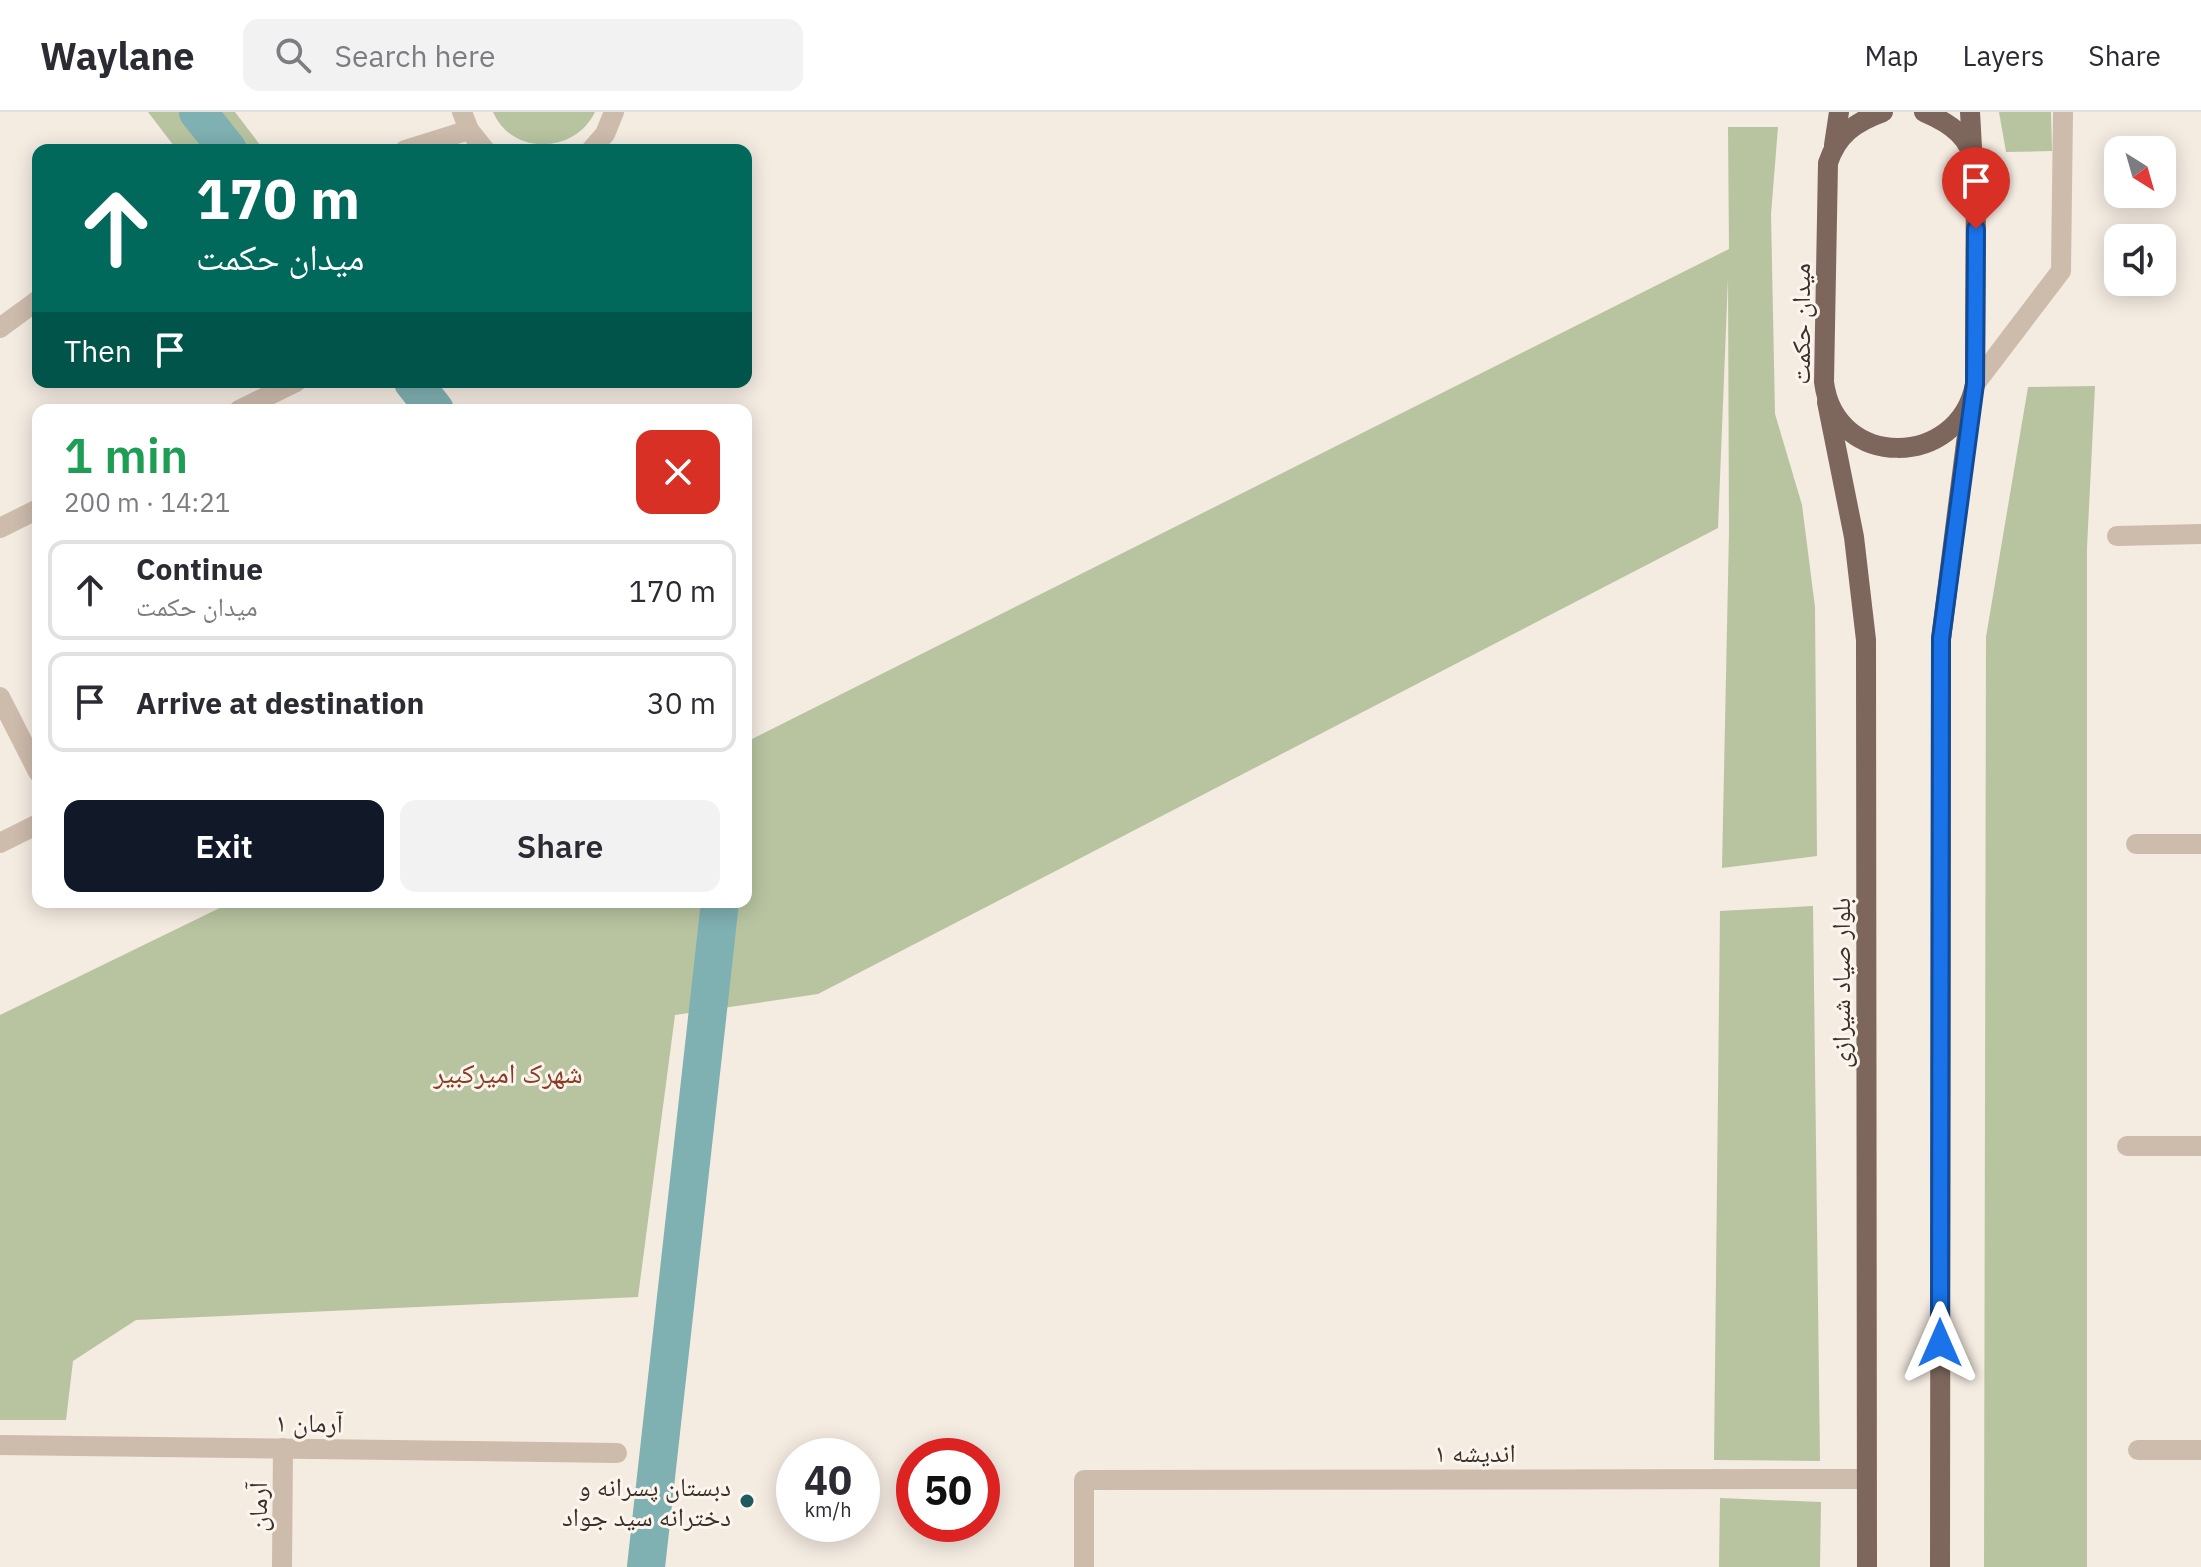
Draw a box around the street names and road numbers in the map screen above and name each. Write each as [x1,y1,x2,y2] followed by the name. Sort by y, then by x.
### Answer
[1783,263,1817,385] street label: میدان حکمت
[1823,898,1857,1068] street label: بلوار صیاد شیرازی
[275,1404,345,1440] street label: آرمان ۱
[1434,1435,1516,1469] street label: اندیشه ۱
[240,1481,274,1532] street label: آرمان

